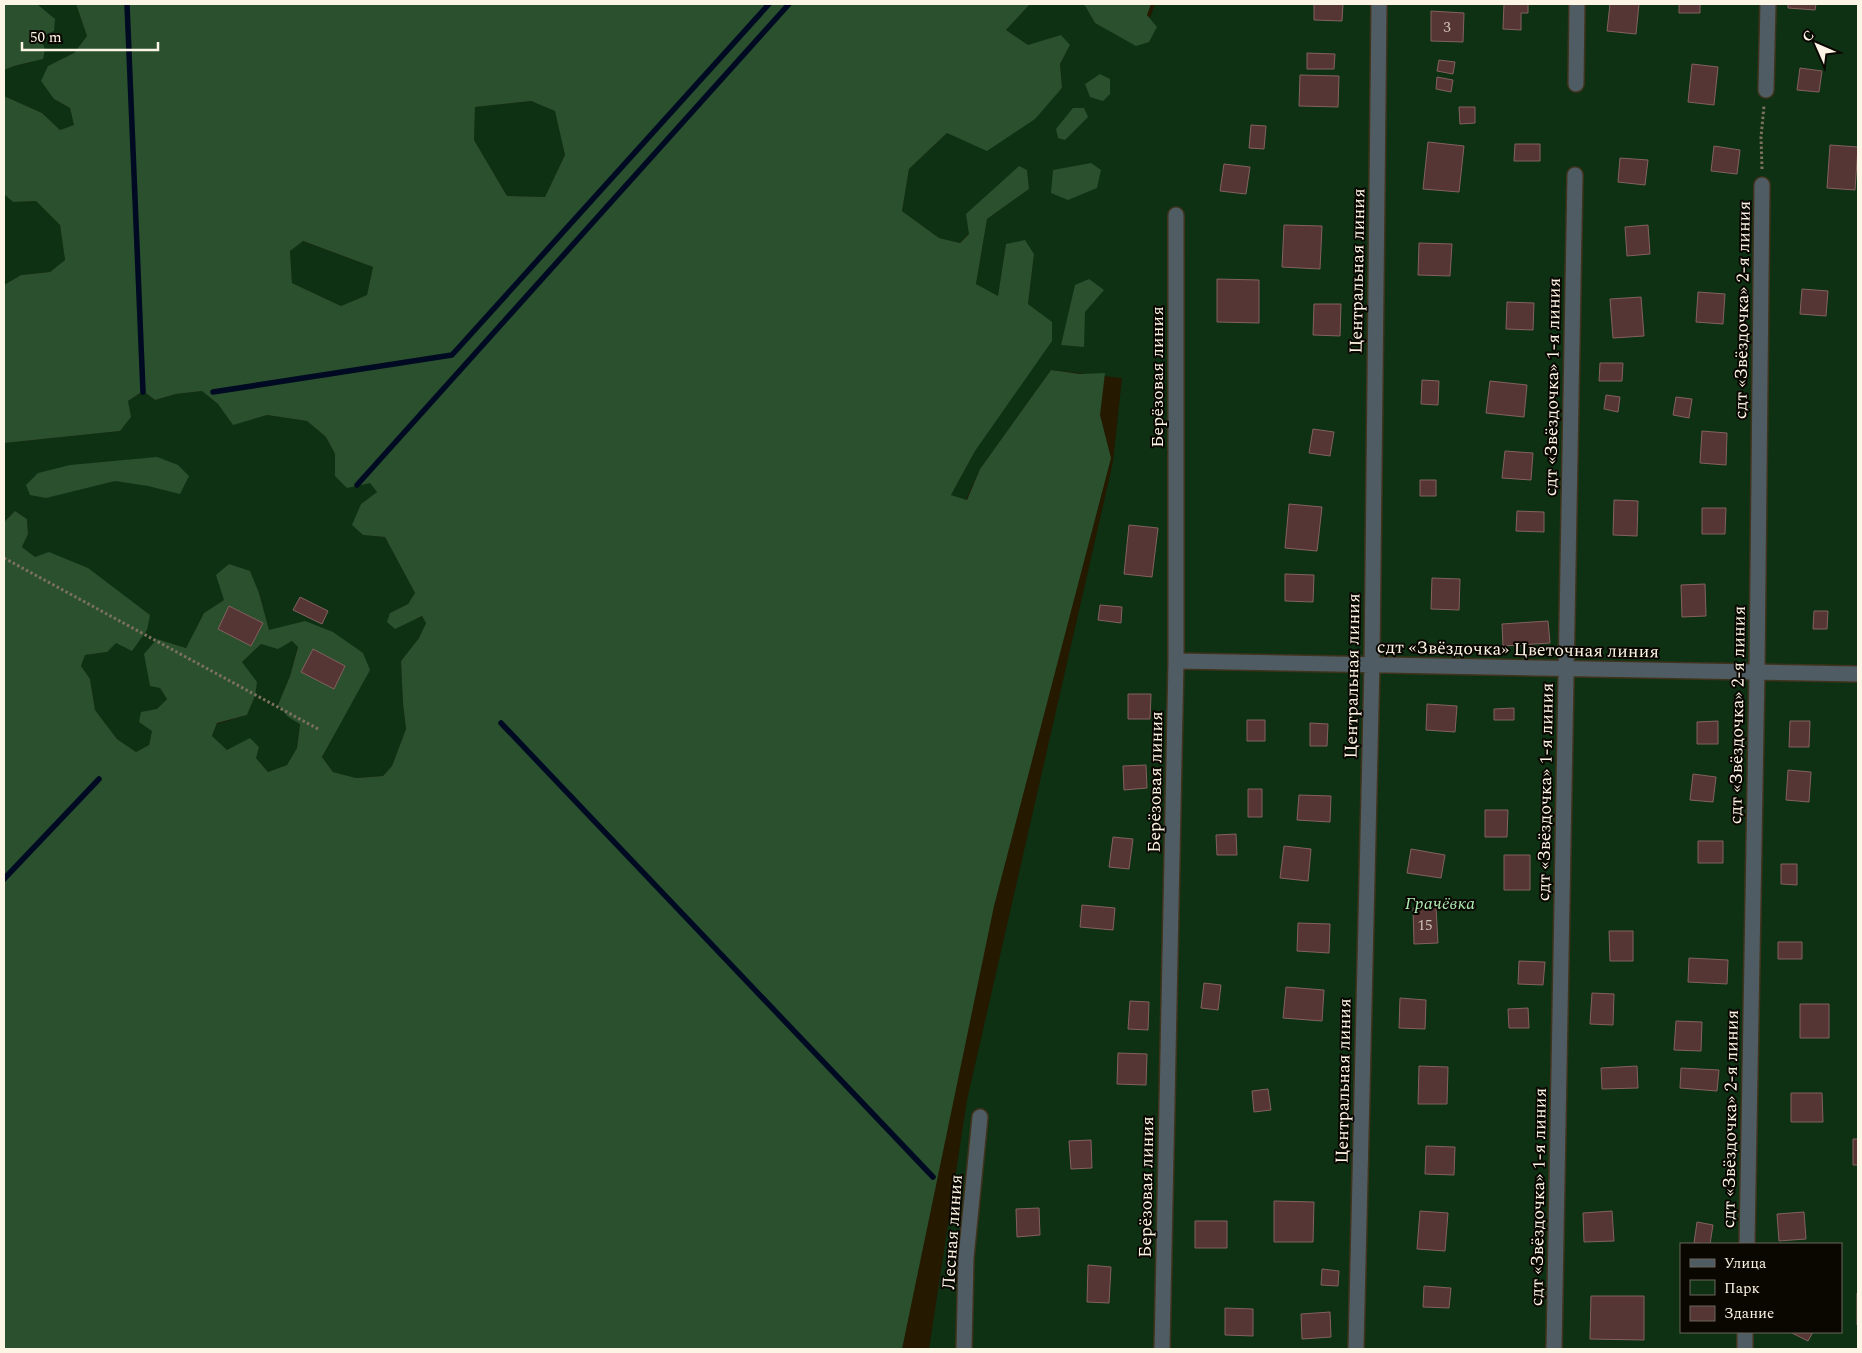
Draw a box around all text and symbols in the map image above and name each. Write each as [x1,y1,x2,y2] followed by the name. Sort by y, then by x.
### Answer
[1443,16,1451,39] house number: 3
[22,20,159,52] scale bar
[1792,20,1842,70] north arrow
[1797,25,1819,47] text: С
[30,26,62,49] text: 50 m
[1343,188,1372,354] street label: Центральная линия
[1727,201,1758,419] street label: сдт «Звёздочка» 2-я линия
[1537,278,1568,496] street label: сдт «Звёздочка» 1-я линия
[1144,306,1171,448] street label: Берёзовая линия
[1338,593,1367,759] street label: Центральная линия
[1722,606,1753,824] street label: сдт «Звёздочка» 2-я линия
[1377,634,1659,665] street label: сдт «Звёздочка» Цветочная линия
[1530,683,1561,901] street label: сдт «Звёздочка» 1-я линия
[1141,711,1170,853] street label: Берёзовая линия
[1405,890,1475,917] park label: Грачёвка
[1417,914,1433,937] house number: 15
[1329,998,1358,1164] street label: Центральная линия
[1715,1010,1746,1228] street label: сдт «Звёздочка» 2-я линия
[1523,1088,1554,1306] street label: сдт «Звёздочка» 1-я линия
[1132,1116,1161,1258] street label: Берёзовая линия
[935,1173,970,1291] street label: Лесная линия
[1680,1243,1842,1333] legend
[1724,1252,1767,1275] text: Улица
[1724,1277,1760,1300] text: Парк
[1724,1302,1774,1325] text: Здание

